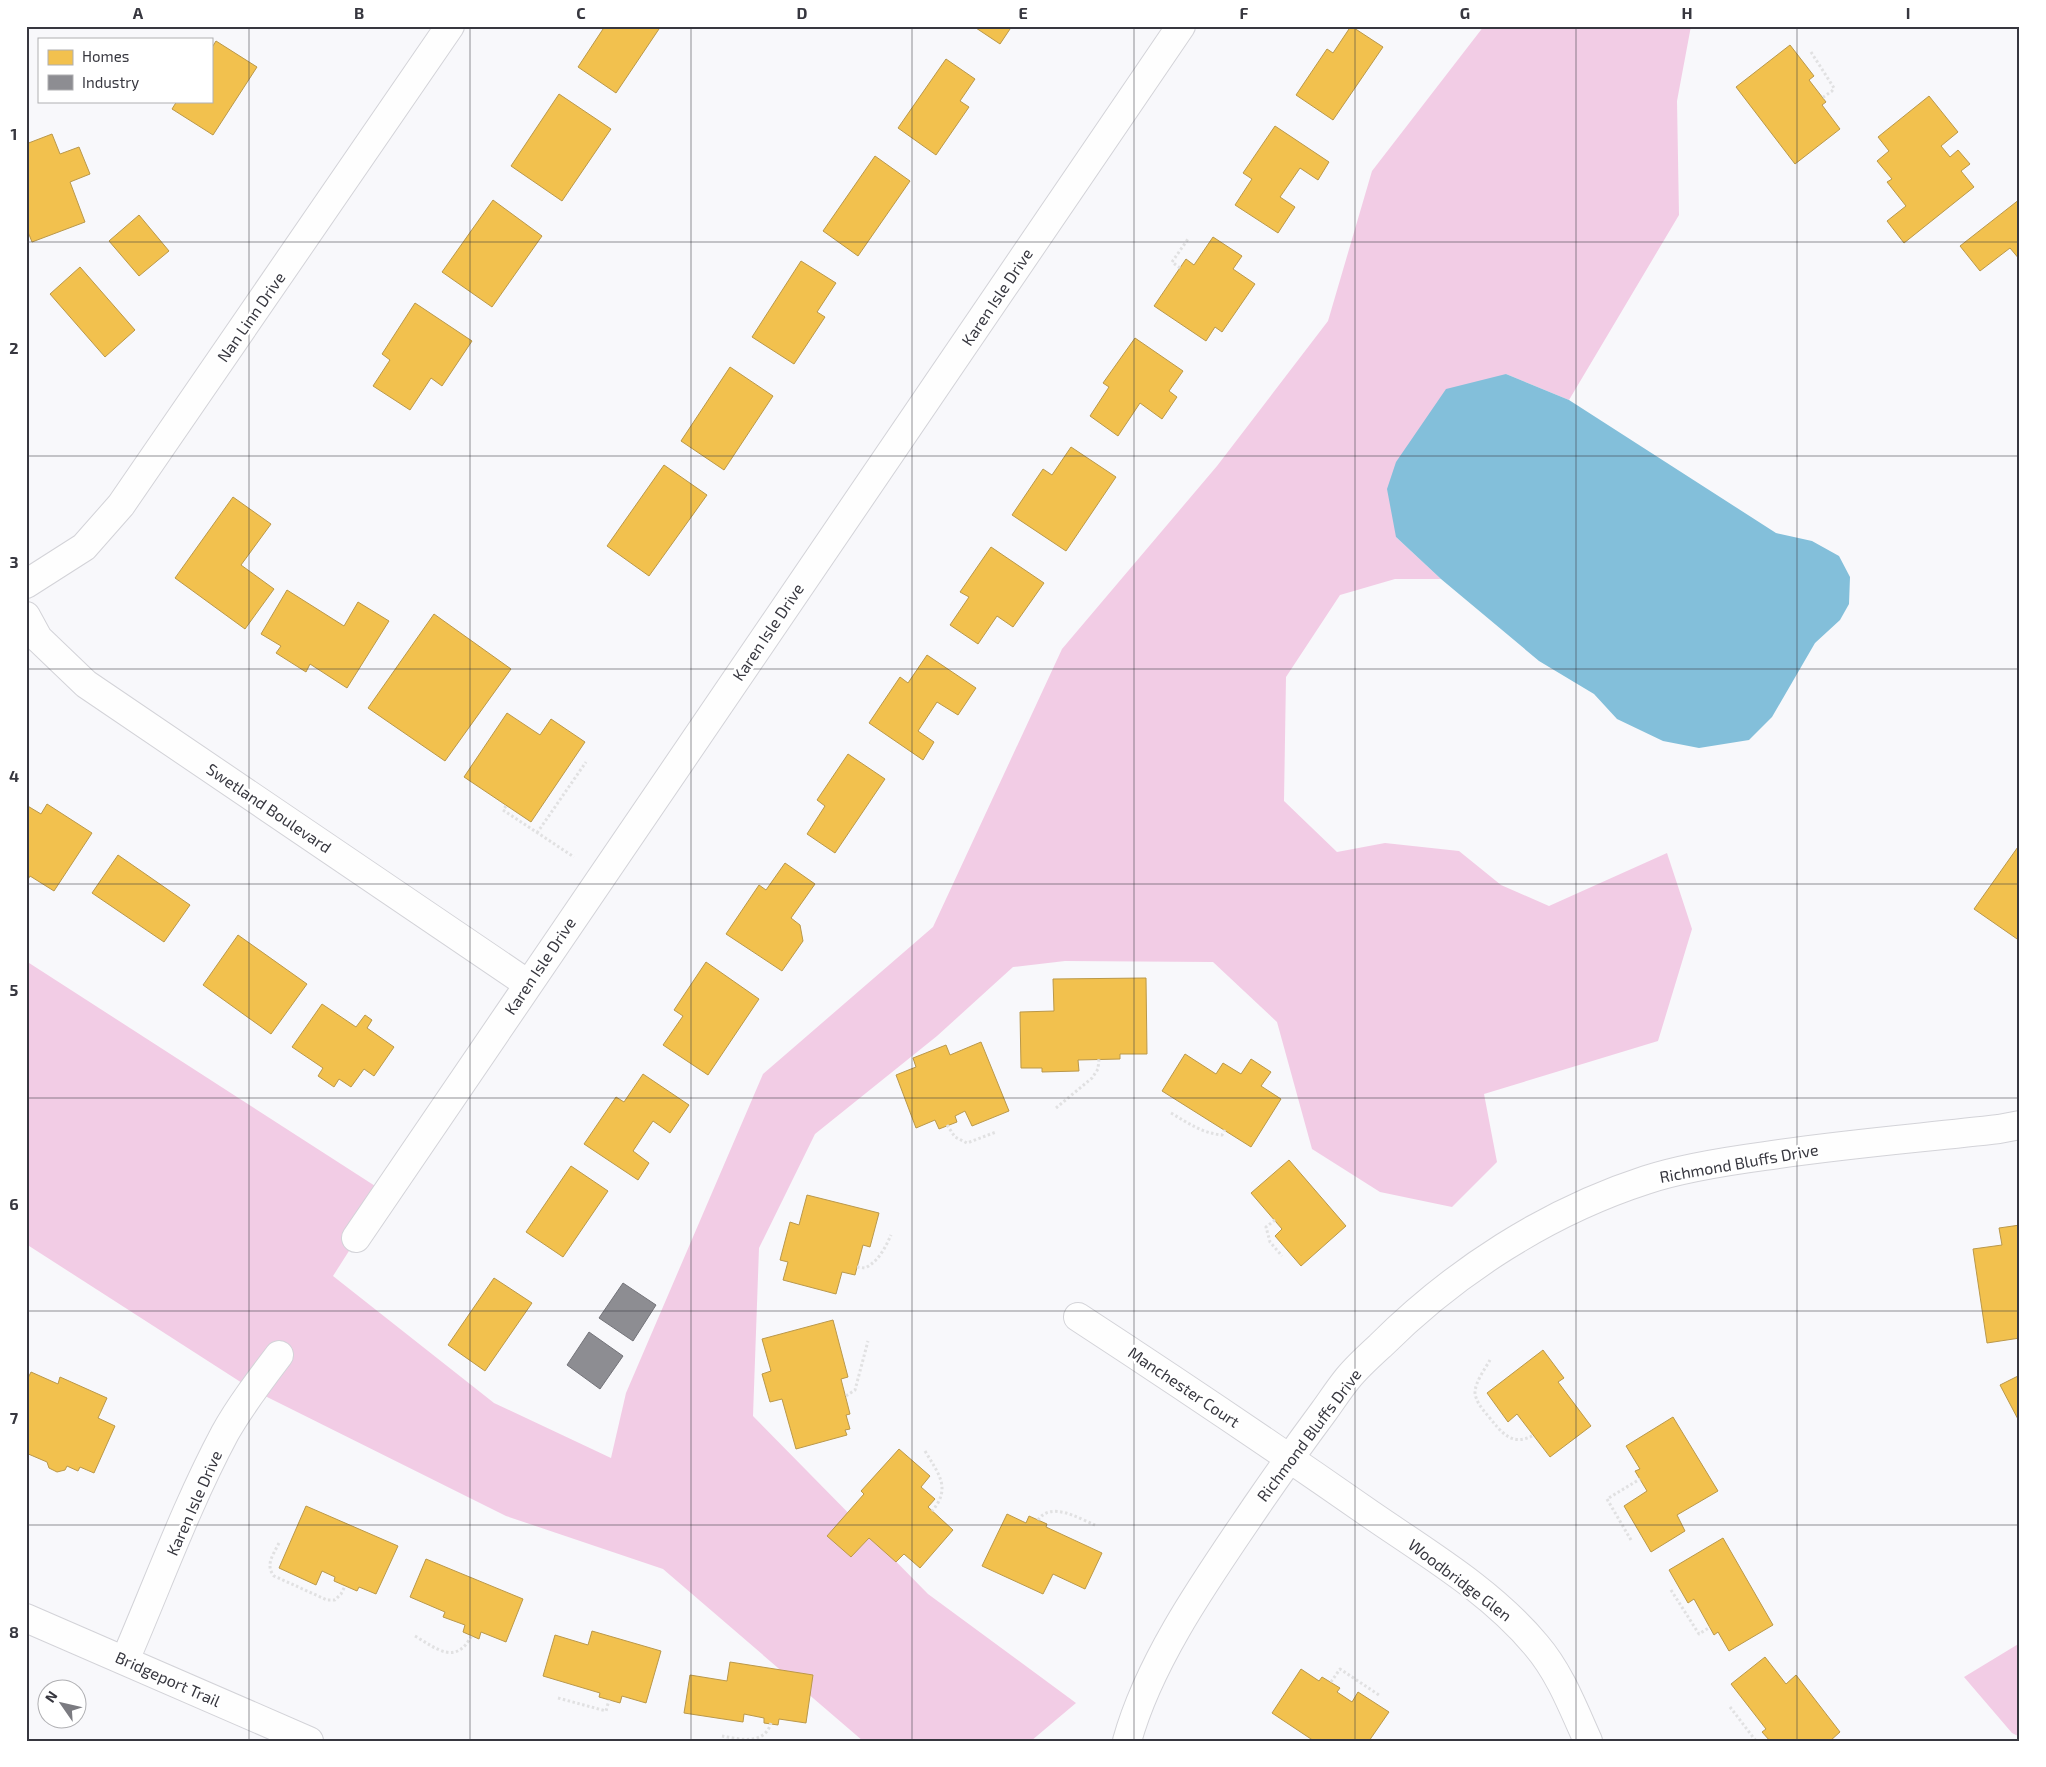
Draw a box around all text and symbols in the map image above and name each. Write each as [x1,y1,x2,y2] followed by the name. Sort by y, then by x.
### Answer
[133,3,144,22] text: A
[354,3,364,22] text: B
[576,3,586,22] text: C
[797,3,808,22] text: D
[1018,3,1028,22] text: E
[1240,3,1249,22] text: F
[1460,3,1470,22] text: G
[1681,3,1693,22] text: H
[1906,3,1910,22] text: I
[38,38,212,102] legend
[82,47,129,65] text: Homes
[82,73,139,91] text: Industry
[11,124,17,143] text: 1
[957,245,1036,349] street label: Karen Isle Drive
[213,268,289,365] street label: Nan Linn Drive
[9,338,19,357] text: 2
[9,552,19,571] text: 3
[728,580,807,684] street label: Karen Isle Drive
[203,759,335,856] street label: Swetland Boulevard
[9,766,19,785] text: 4
[500,914,579,1018] street label: Karen Isle Drive
[10,980,19,999] text: 5
[1658,1139,1820,1186] street label: Richmond Bluffs Drive
[9,1194,19,1213] text: 6
[1125,1342,1244,1431] street label: Manchester Court
[1253,1365,1365,1505] street label: Richmond Bluffs Drive
[10,1408,19,1427] text: 7
[162,1447,225,1558] street label: Karen Isle Drive
[1405,1535,1516,1625] street label: Woodbridge Glen
[9,1622,19,1641] text: 8
[113,1647,224,1710] street label: Bridgeport Trail
[38,1680,88,1730] north arrow
[41,1688,61,1705] text: N

